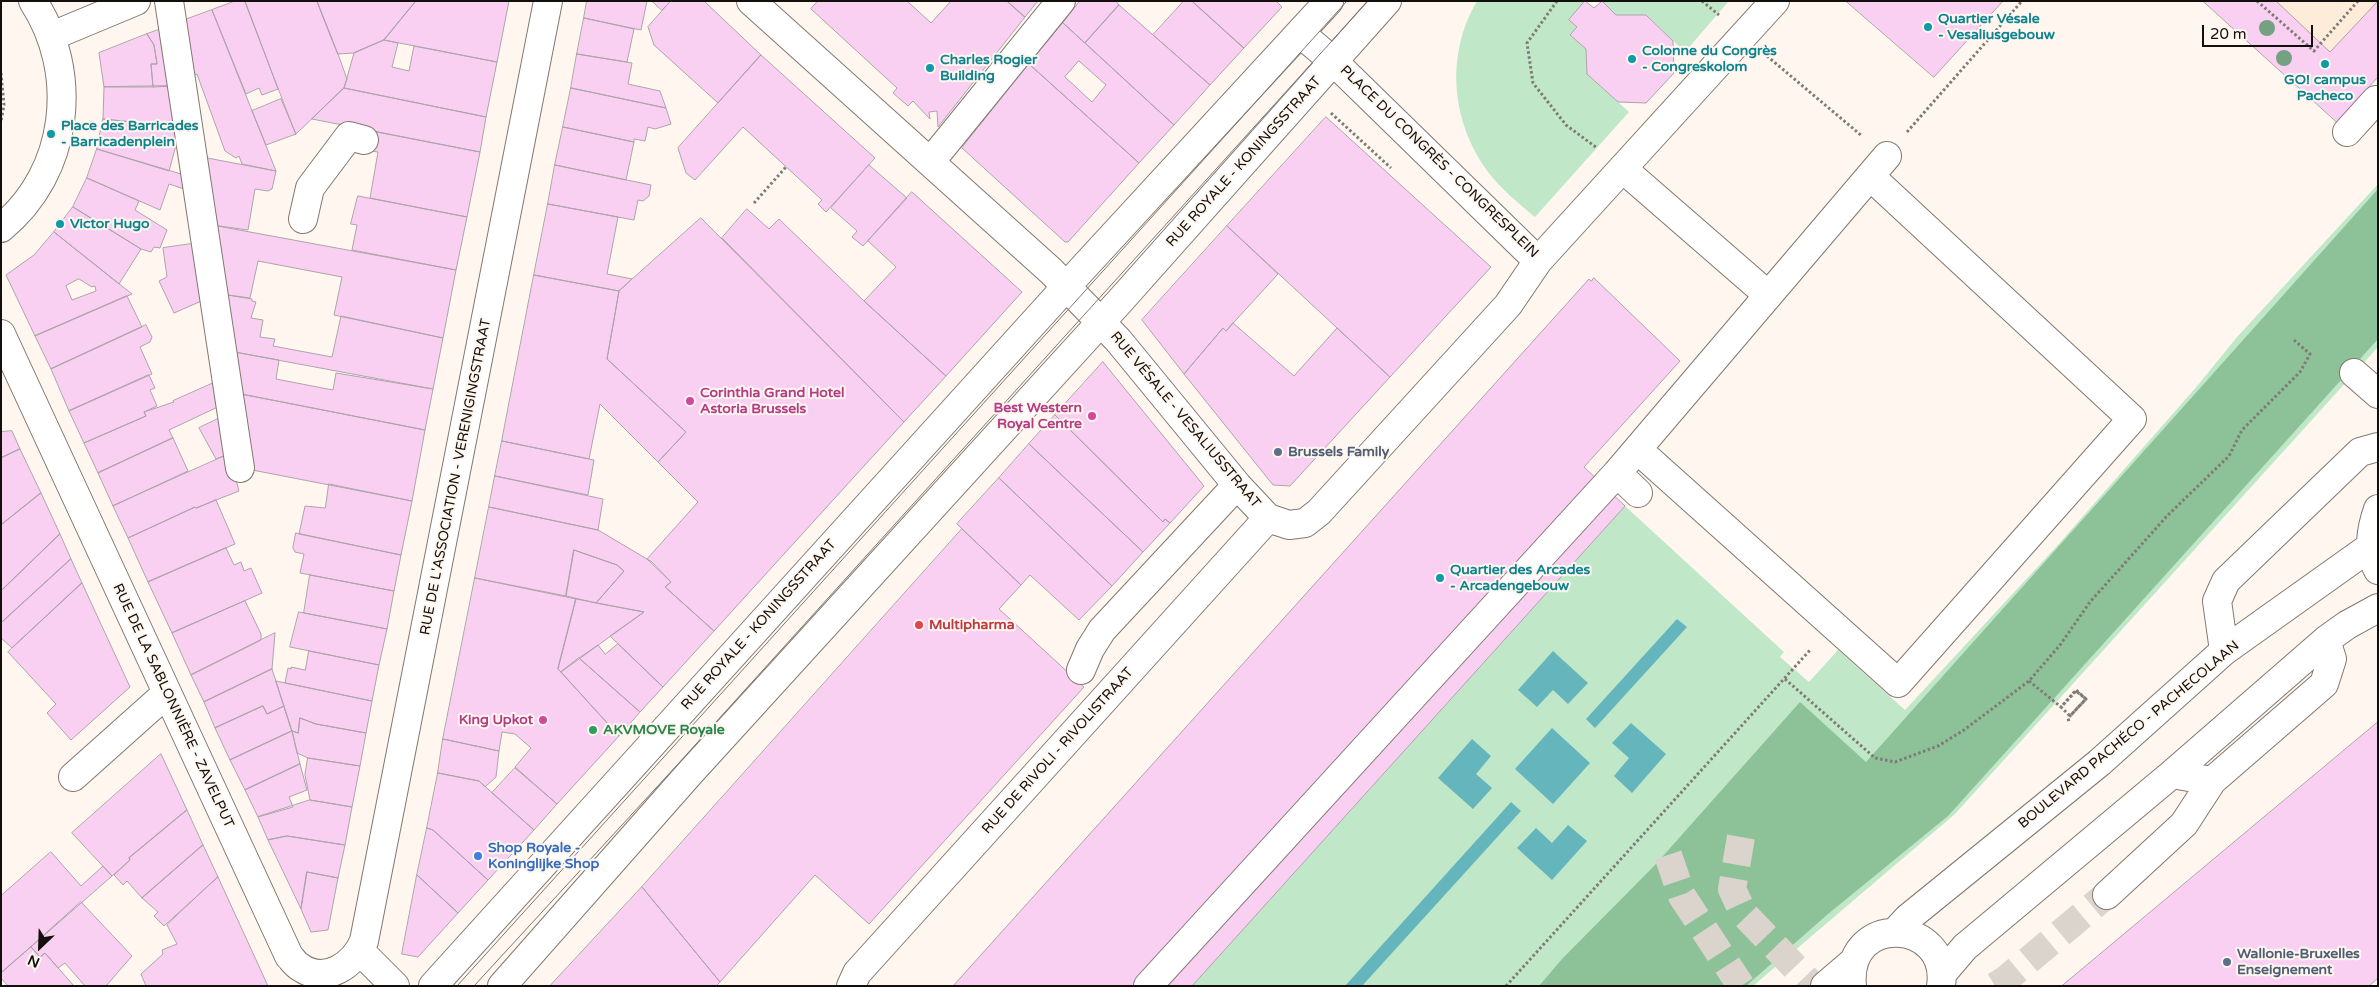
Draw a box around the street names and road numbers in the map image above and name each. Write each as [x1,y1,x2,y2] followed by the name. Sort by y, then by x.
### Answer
[1336,62,1542,262] street label: PLACE DU CONGRÈS - CONGRESPLEIN
[1163,73,1325,251] street label: RUE ROYALE - KONINGSSTRAAT
[417,317,495,637] street label: RUE DE L'ASSOCIATION - VERENIGINGSTRAAT
[1106,329,1264,511] street label: RUE VÉSALE - VESALIUSSTRAAT
[678,536,840,714] street label: RUE ROYALE - KONINGSSTRAAT
[109,581,237,831] street label: RUE DE LA SABLONNIÈRE - ZAVELPUT
[2015,638,2243,832] street label: BOULEVARD PACHÉCO - PACHECOLAAN
[979,664,1137,838] street label: RUE DE RIVOLI - RIVOLISTRAAT

